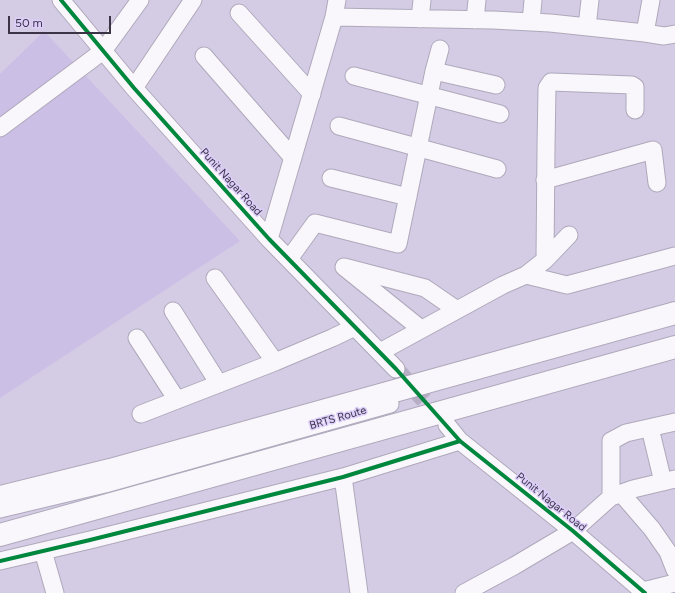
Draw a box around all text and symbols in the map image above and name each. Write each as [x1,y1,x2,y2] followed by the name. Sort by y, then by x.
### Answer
[10,8,113,34] scale bar
[15,16,43,30] text: 50 m
[197,146,265,218] street label: Punit Nagar Road
[308,404,368,432] street label: BRTS Route
[513,470,589,534] street label: Punit Nagar Road

